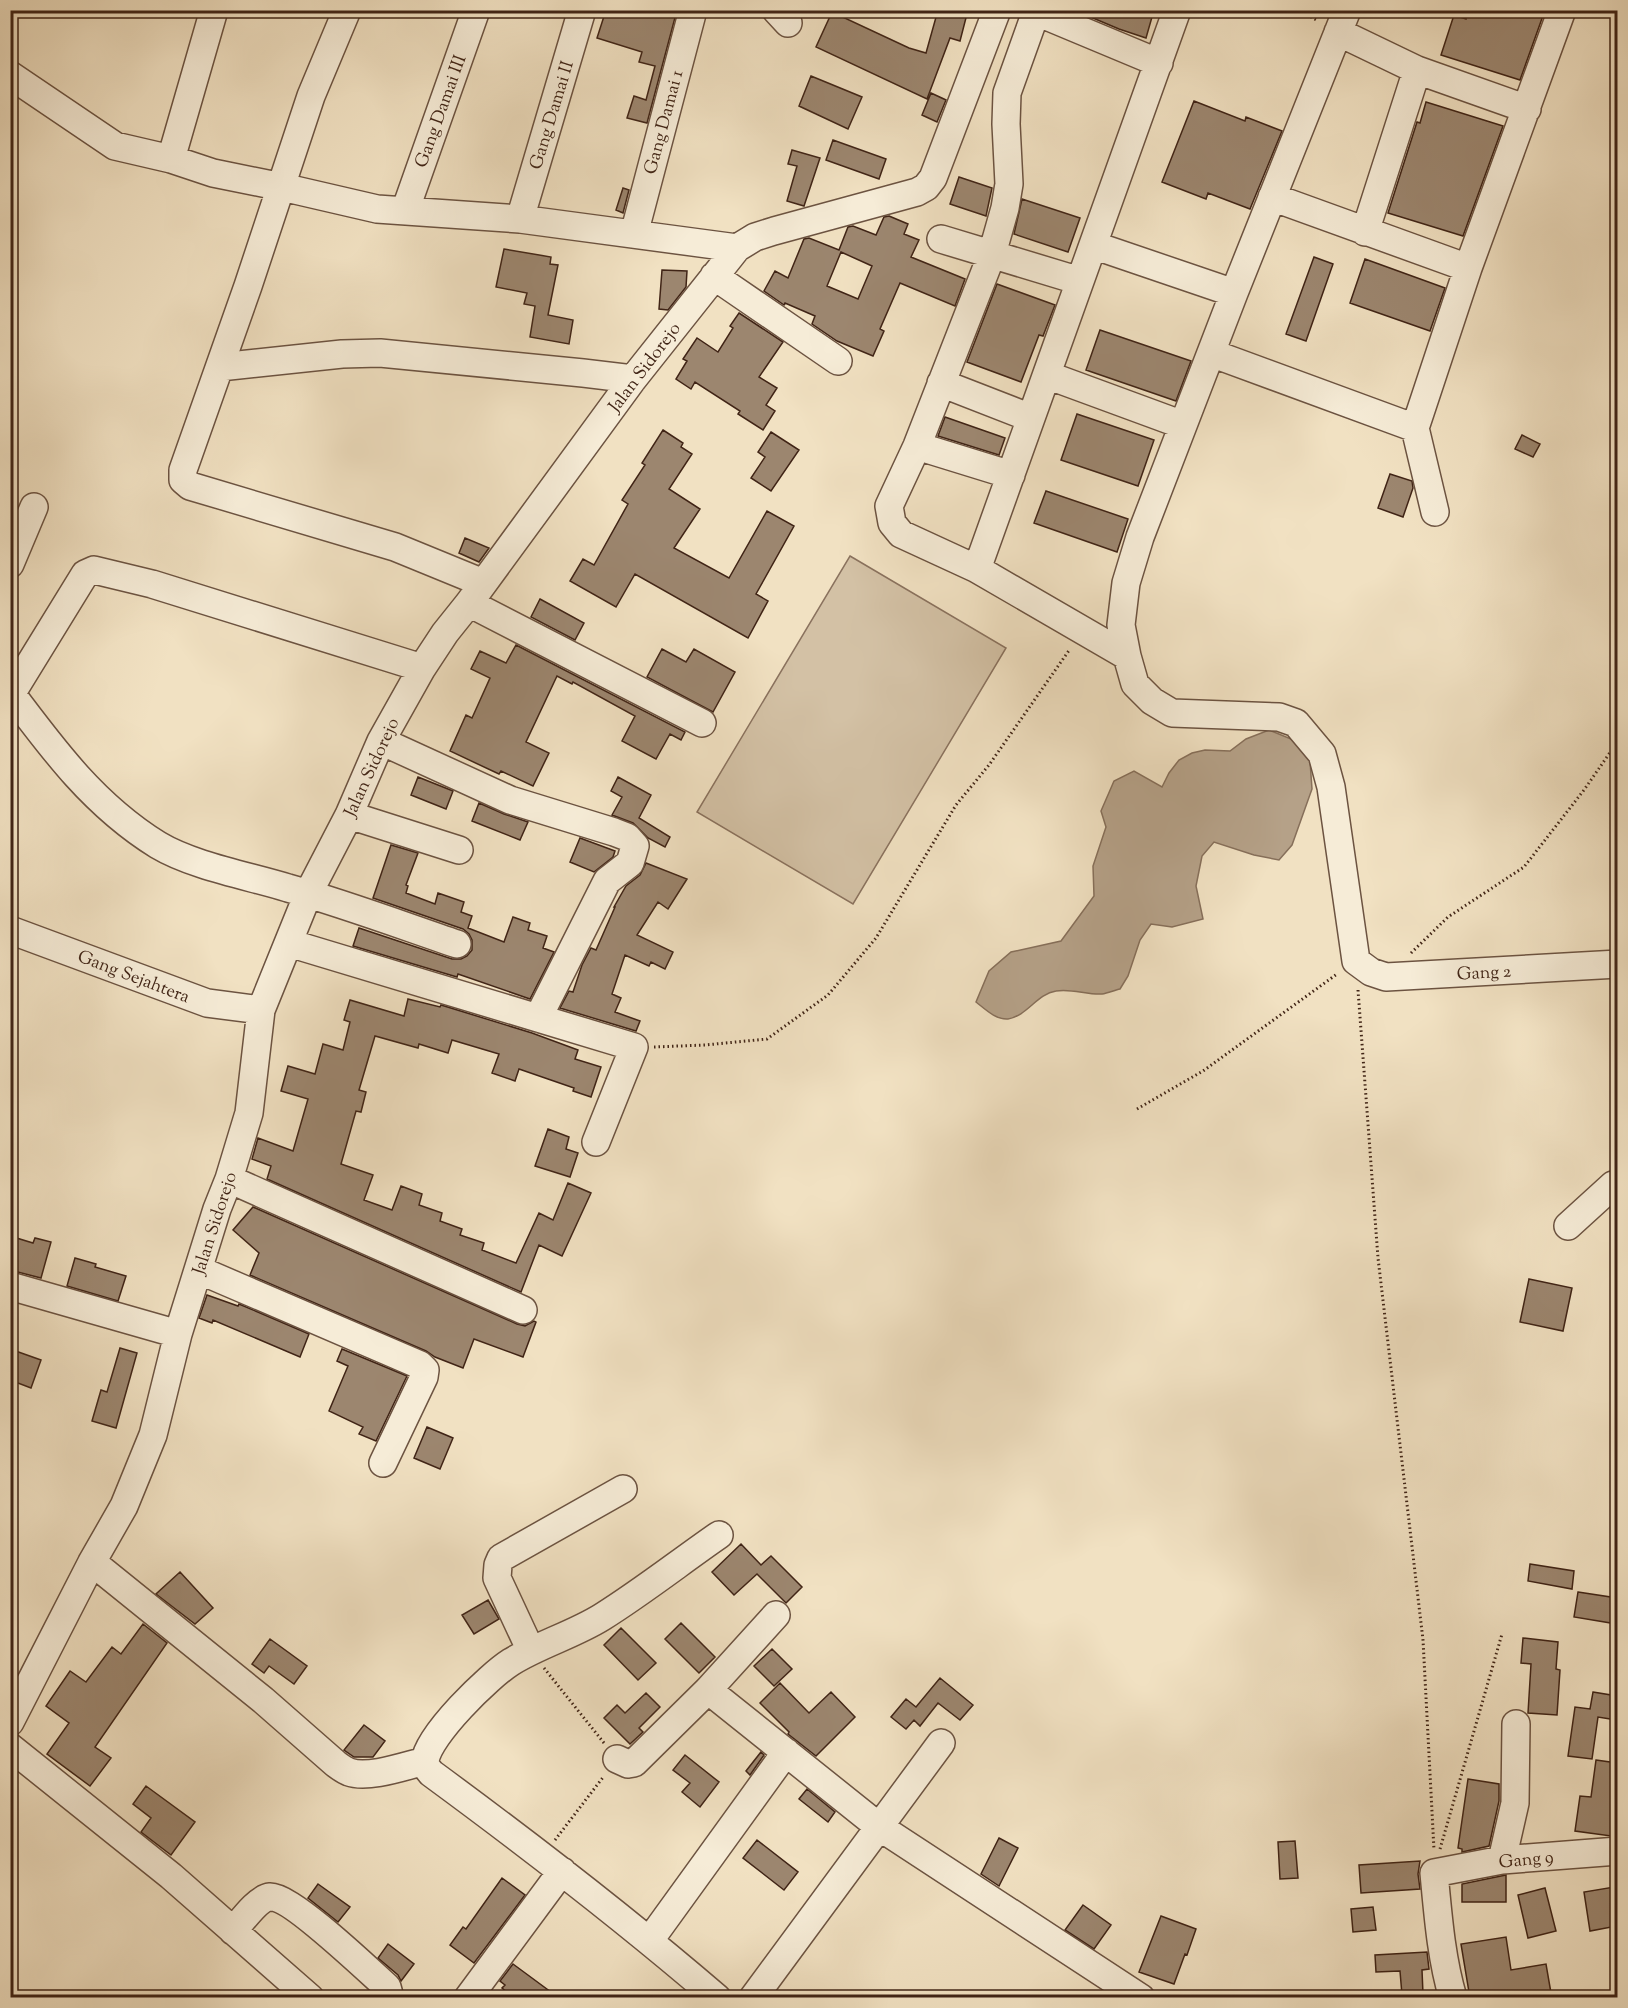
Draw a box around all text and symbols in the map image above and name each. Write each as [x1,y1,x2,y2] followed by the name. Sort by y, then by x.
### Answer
[409,51,474,172] street label: Gang Damai III
[524,58,582,173] street label: Gang Damai II
[639,68,691,178] street label: Gang Damai 1
[602,318,688,419] street label: Jalan Sidorejo
[338,714,407,823] street label: Jalan Sidorejo
[73,945,193,1011] street label: Gang Sejahtera
[1456,960,1513,988] street label: Gang 2
[187,1169,245,1279] street label: Jalan Sidorejo
[1498,1845,1555,1877] street label: Gang 9

